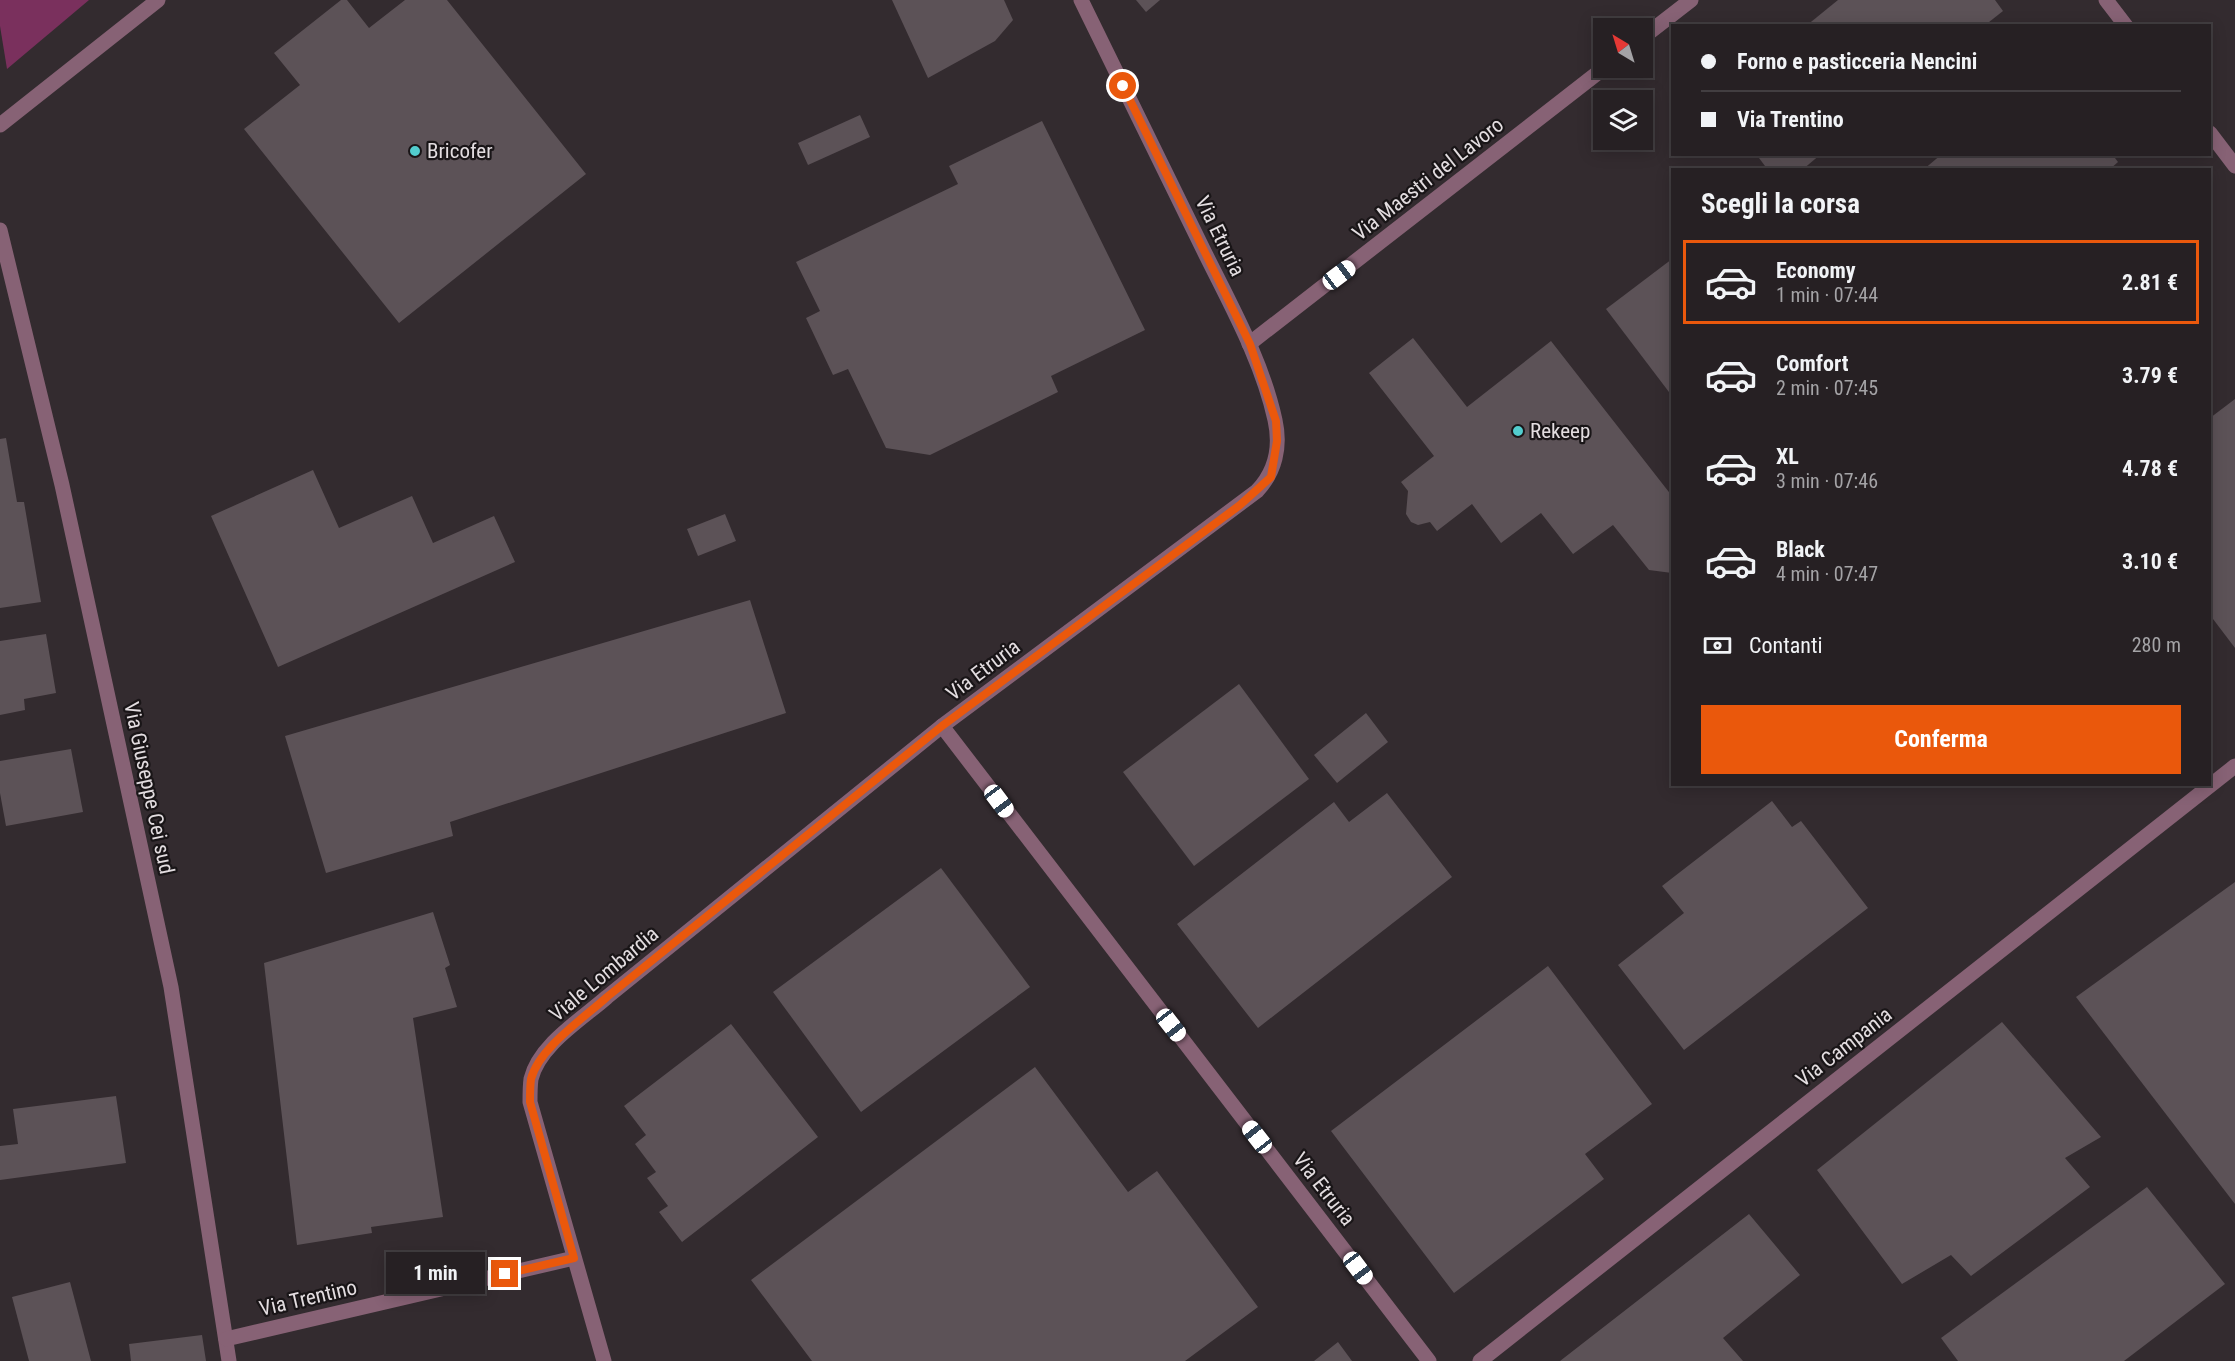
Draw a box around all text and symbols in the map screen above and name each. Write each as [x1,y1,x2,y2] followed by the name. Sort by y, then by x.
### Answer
[1593,18,1653,78] north arrow
[1593,18,1653,150] map controls
[1737,49,1977,74] text: Forno e pasticceria Nencini
[1109,72,1136,99] route start
[1593,90,1653,150] button: layers
[1737,107,1844,132] text: Via Trentino
[1348,113,1508,245] street label: Via Maestri del Lavoro
[427,139,493,163] place label: Bricofer
[408,144,422,158] marker: Bricofer
[1701,188,1860,220] text: Scegli la corsa
[1190,192,1250,280] street label: Via Etruria
[1704,255,1758,309] icon: car
[1319,257,1359,293] car
[1776,258,1856,283] text: Economy
[2122,270,2178,295] text: 2.81 €
[1776,283,1878,307] text: 1 min · 07:44
[1704,348,1758,402] icon: car
[1776,351,1849,376] text: Comfort
[2122,363,2178,388] text: 3.79 €
[1776,376,1878,400] text: 2 min · 07:45
[1530,419,1590,443] place label: Rekeep
[1511,424,1525,438] marker: Rekeep
[1704,441,1758,495] icon: car
[1776,444,1799,469] text: XL
[2122,456,2178,481] text: 4.78 €
[1776,469,1878,493] text: 3 min · 07:46
[1704,534,1758,588] icon: car
[1776,537,1825,562] text: Black
[2122,549,2178,574] text: 3.10 €
[1776,562,1878,586] text: 4 min · 07:47
[1701,629,1734,662] icon: cash
[1749,633,1822,658] text: Contanti
[2132,633,2181,657] text: 280 m
[941,635,1025,705] street label: Via Etruria
[119,700,179,876] street label: Via Giuseppe Cei sud
[1701,705,2181,774] button: Conferma
[981,781,1017,821] car
[545,922,663,1026] street label: Viale Lombardia
[1791,1002,1897,1092] street label: Via Campania
[1153,1005,1189,1045] car
[1239,1117,1275,1157] car
[1288,1148,1360,1230] street label: Via Etruria
[1340,1248,1376,1288] car
[385,1253,484,1295] callout: 1 min
[491,1260,518,1287] route end
[413,1261,458,1285] text: 1 min
[257,1275,359,1321] street label: Via Trentino

